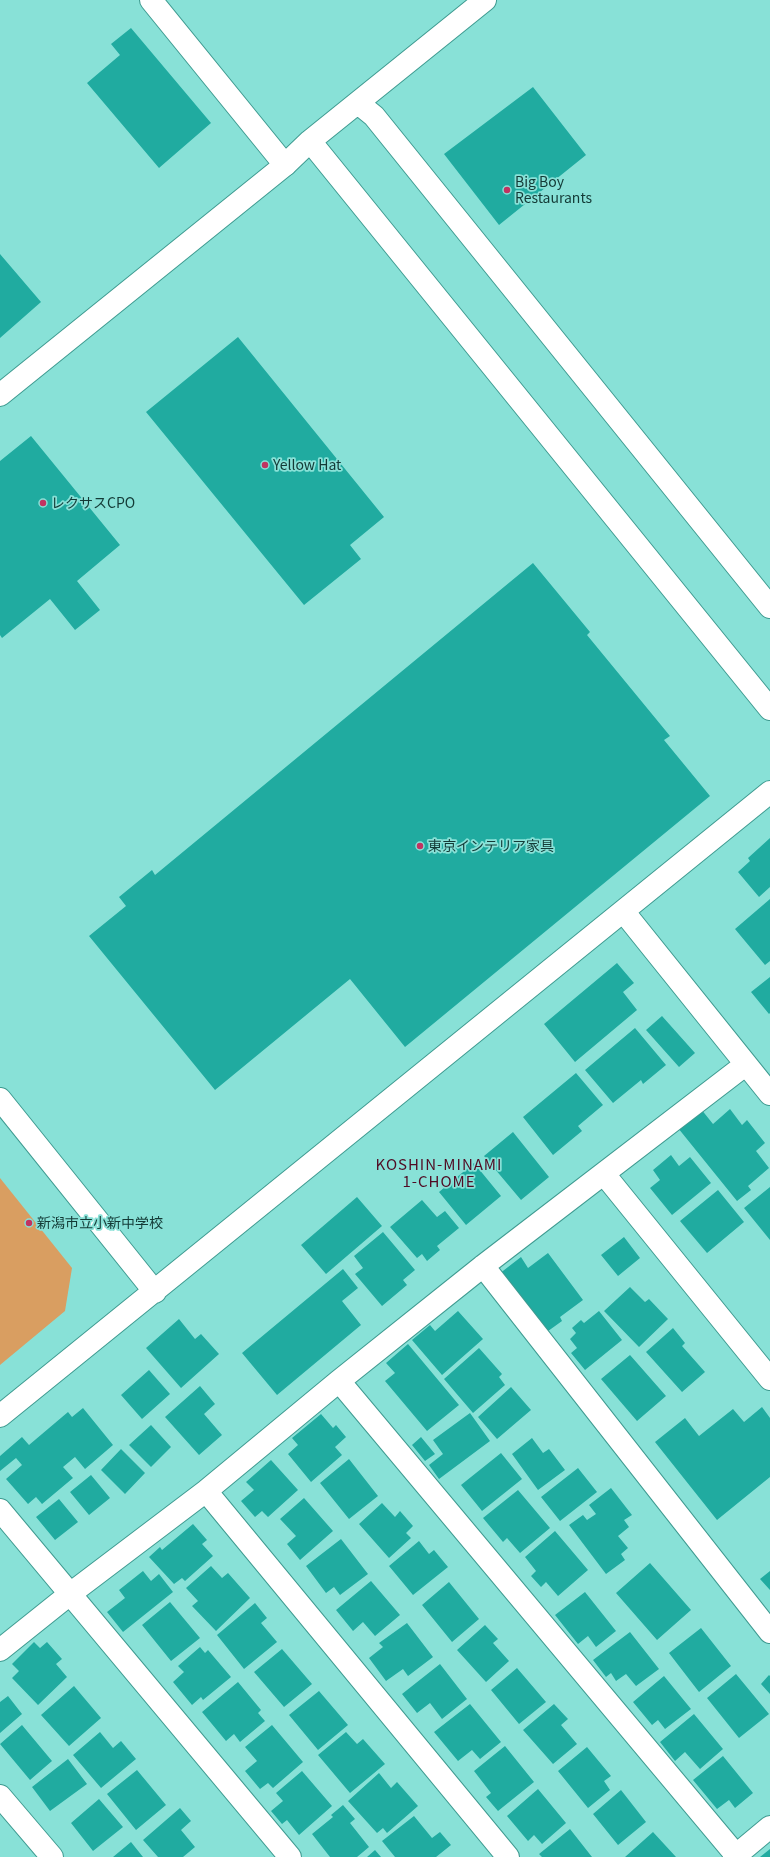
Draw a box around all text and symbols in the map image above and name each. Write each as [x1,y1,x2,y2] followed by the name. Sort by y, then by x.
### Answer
[515,174,592,206] place label: Big Boy Restaurants
[502,185,512,195] marker: Big Boy Restaurants
[273,457,341,473] place label: Yellow Hat
[260,460,270,470] marker: Yellow Hat
[51,495,135,511] place label: レクサスCPO
[38,498,48,508] marker: レクサスCPO
[428,838,554,854] place label: 東京インテリア家具
[415,841,425,851] marker: 東京インテリア家具
[376,1155,502,1190] district label: KOSHIN-MINAMI 1-CHOME
[37,1215,163,1231] place label: 新潟市立小新中学校
[24,1218,34,1228] marker: 新潟市立小新中学校

